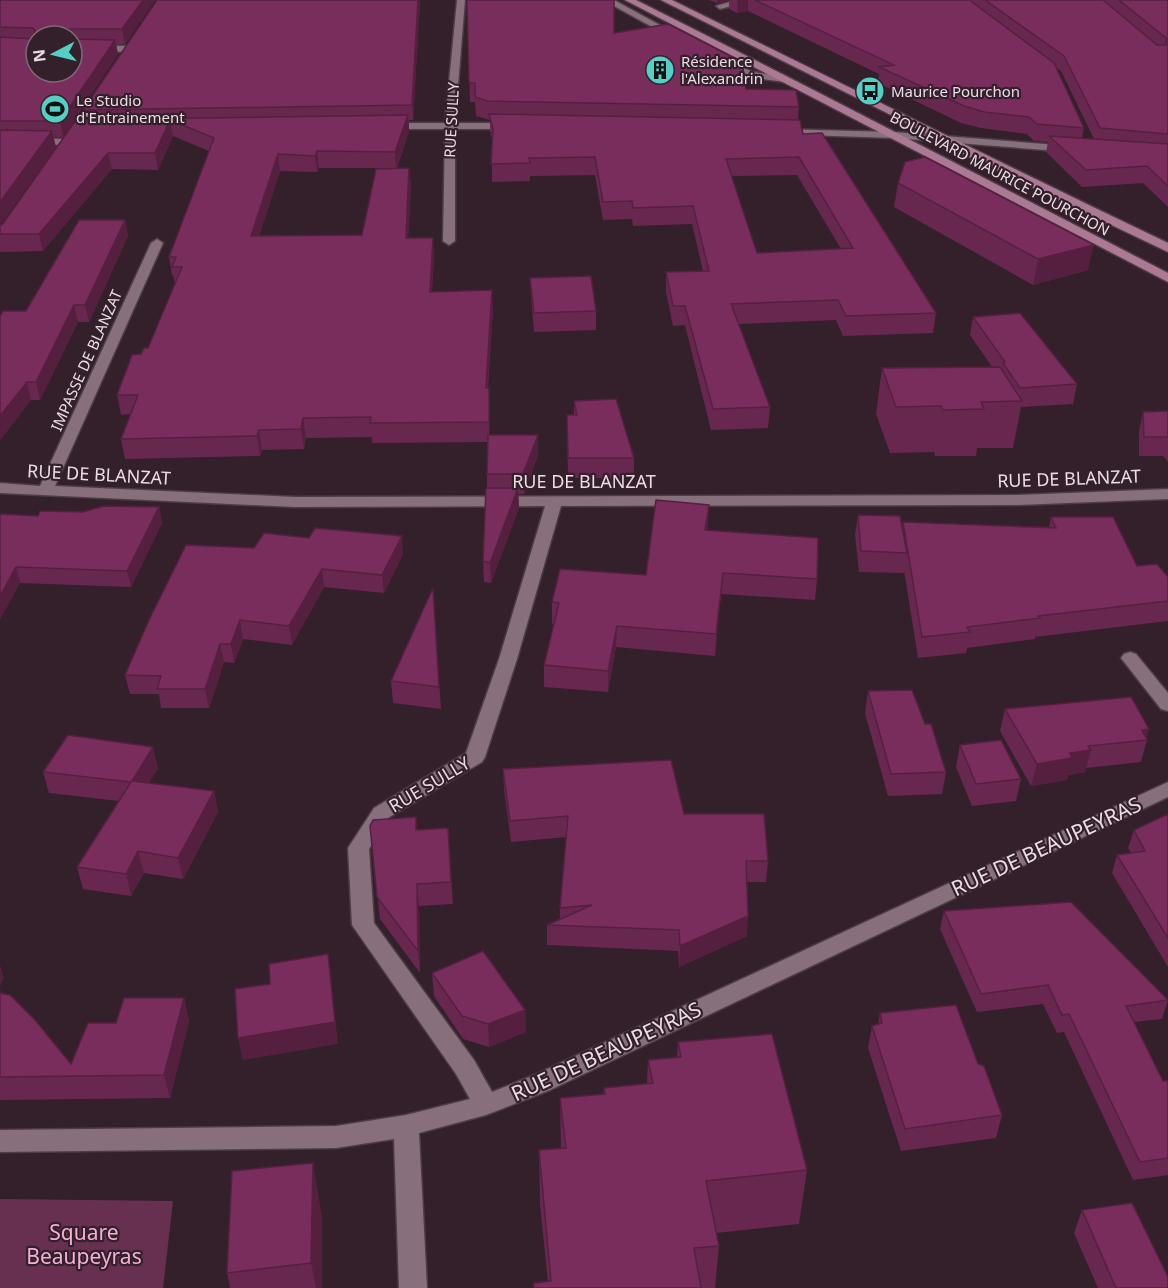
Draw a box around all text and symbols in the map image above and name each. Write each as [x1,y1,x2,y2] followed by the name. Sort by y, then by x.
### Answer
[24,24,84,84] north arrow
[27,48,51,64] text: N
[681,51,763,88] place label: Résidence l'Alexandrin
[644,54,676,86] building icon: Résidence l'Alexandrin
[854,75,886,107] bus stop icon: Maurice Pourchon
[439,81,463,158] street label: RUE SULLY
[891,81,1020,101] place label: Maurice Pourchon
[76,90,185,127] place label: Le Studio d'Entrainement
[39,93,71,125] sports icon: Le Studio d'Entrainement
[887,106,1113,240] street label: BOULEVARD MAURICE POURCHON
[46,286,126,434] street label: IMPASSE DE BLANZAT
[27,458,171,490] street label: RUE DE BLANZAT
[997,463,1141,493] street label: RUE DE BLANZAT
[512,469,656,493] street label: RUE DE BLANZAT
[384,750,475,818] street label: RUE SULLY
[947,790,1145,902] street label: RUE DE BEAUPEYRAS
[507,995,705,1107] street label: RUE DE BEAUPEYRAS
[26,1218,142,1270] park label: Square Beaupeyras

